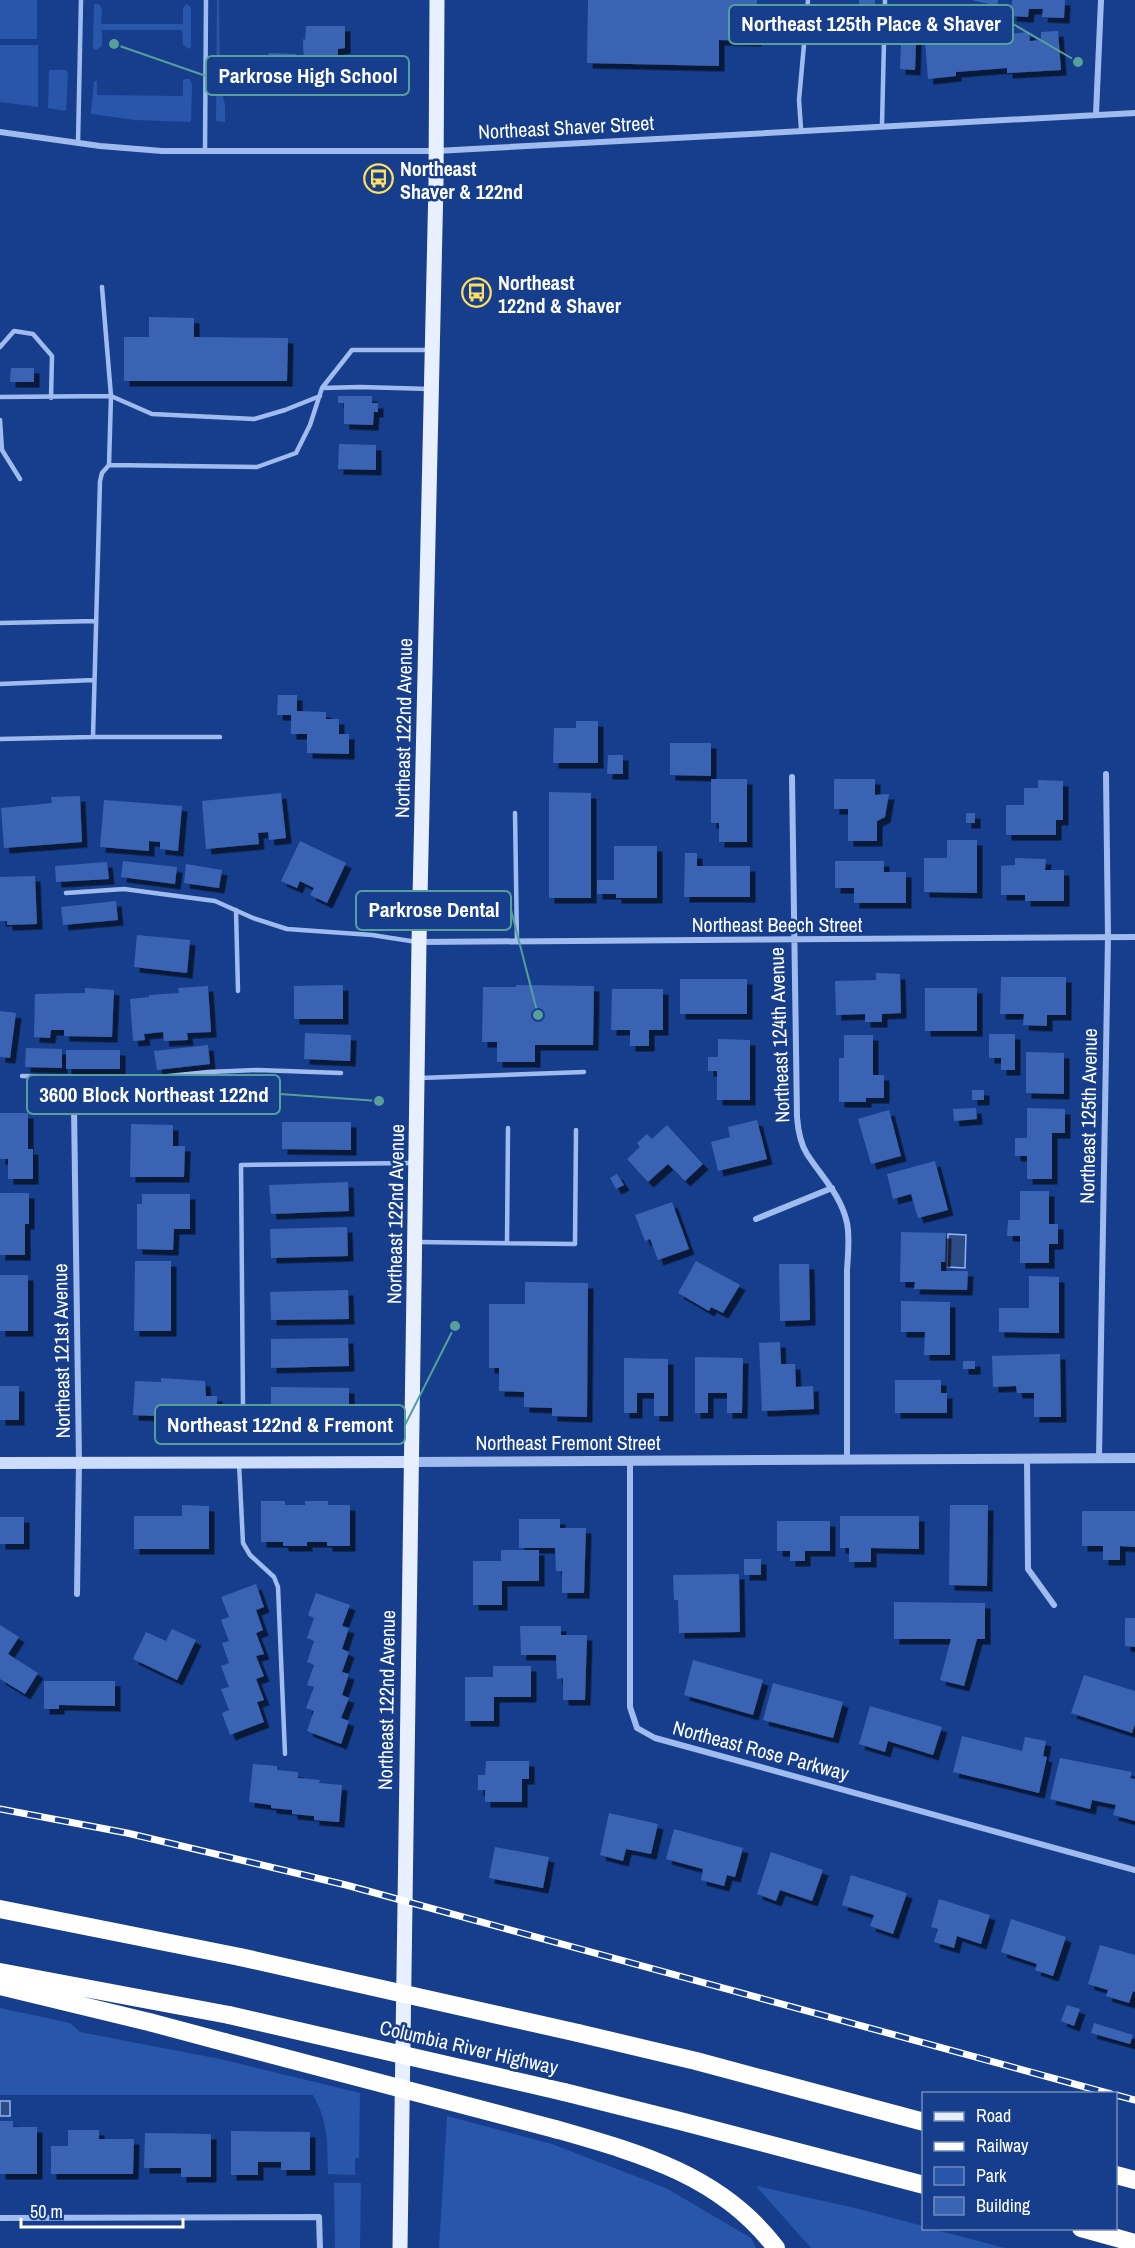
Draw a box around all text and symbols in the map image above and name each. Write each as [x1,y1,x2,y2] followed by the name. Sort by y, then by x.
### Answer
[729,5,1013,44] callout: Northeast 125th Place & Shaver
[741,9,1001,38] text: Northeast 125th Place & Shaver
[206,56,409,95] callout: Parkrose High School
[219,61,397,90] text: Parkrose High School
[477,109,655,145] street label: Northeast Shaver Street
[400,155,523,205] place label: Northeast Shaver & 122nd
[363,163,395,195] bus stop icon: Northeast Shaver & 122nd
[498,269,622,319] place label: Northeast 122nd & Shaver
[461,277,493,309] bus stop icon: Northeast 122nd & Shaver
[388,638,418,818] street label: Northeast 122nd Avenue
[356,891,511,930] callout: Parkrose Dental
[368,895,500,924] text: Parkrose Dental
[692,911,863,938] street label: Northeast Beech Street
[762,947,796,1123] street label: Northeast 124th Avenue
[1073,1028,1103,1204] street label: Northeast 125th Avenue
[27,1075,280,1114] callout: 3600 Block Northeast 122nd
[39,1080,269,1109] text: 3600 Block Northeast 122nd
[380,1124,410,1304] street label: Northeast 122nd Avenue
[46,1263,76,1439] street label: Northeast 121st Avenue
[155,1405,405,1444] callout: Northeast 122nd & Fremont
[167,1410,393,1439] text: Northeast 122nd & Fremont
[475,1429,661,1456] street label: Northeast Fremont Street
[371,1610,401,1790] street label: Northeast 122nd Avenue
[670,1713,853,1787] street label: Northeast Rose Parkway
[377,2013,562,2081] street label: Columbia River Highway
[922,2092,1117,2230] legend
[976,2103,1011,2128] text: Road
[976,2133,1029,2158] text: Railway
[976,2163,1007,2188] text: Park
[21,2191,183,2229] scale bar
[976,2193,1031,2218] text: Building
[30,2199,63,2224] text: 50 m

